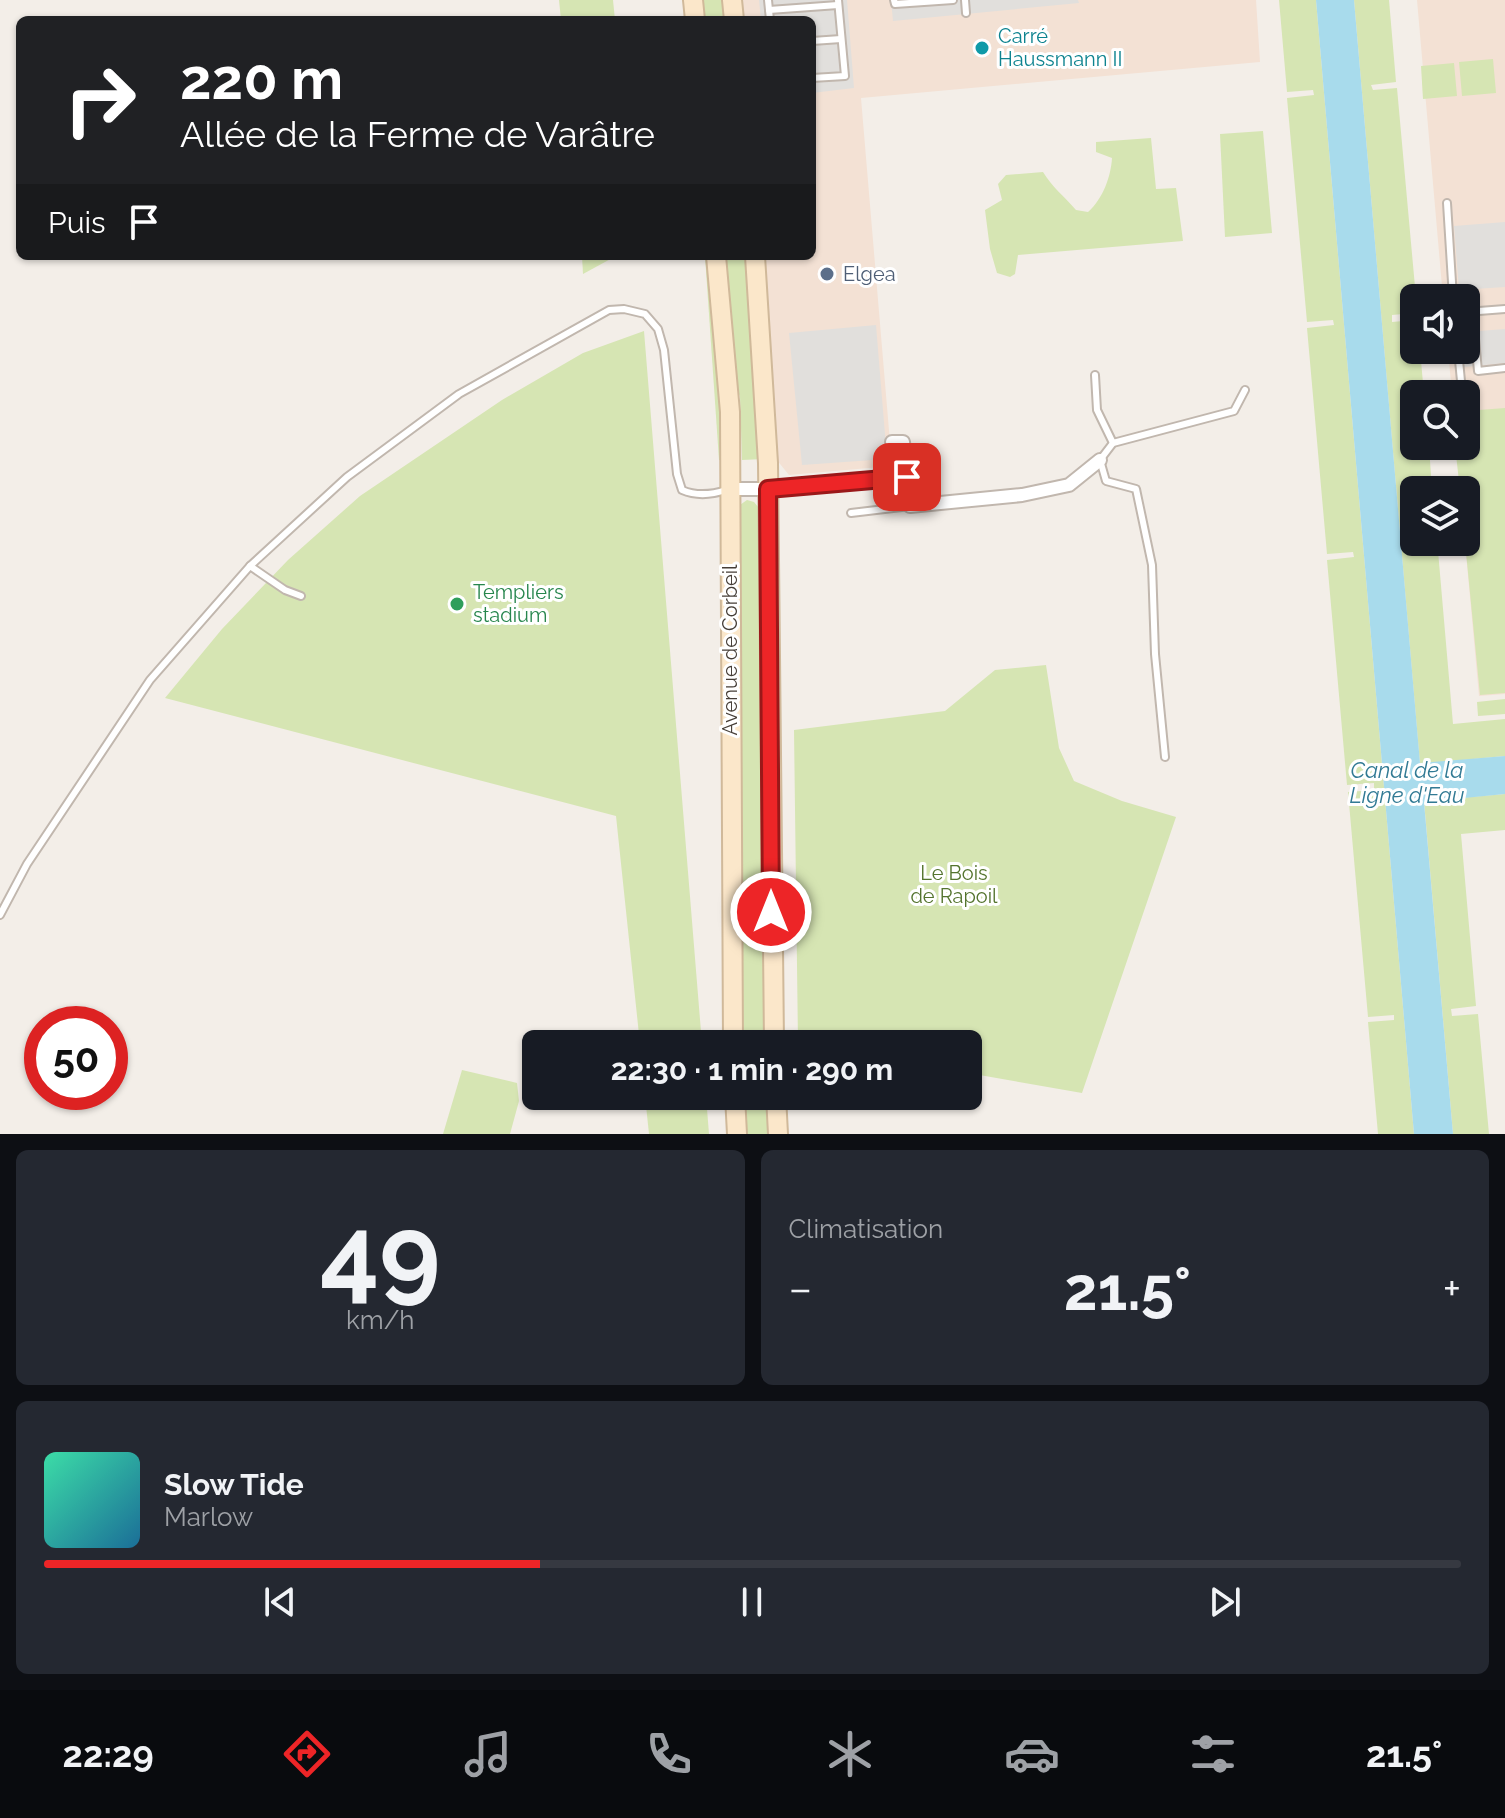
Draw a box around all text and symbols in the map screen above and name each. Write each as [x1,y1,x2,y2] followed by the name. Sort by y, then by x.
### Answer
[998,24,1122,71] place label: Carré Haussmann II
[973,39,991,57] marker: Carré Haussmann II
[180,46,343,112] text: 220 m
[48,48,152,152] icon: right
[180,113,655,155] text: Allée de la Ferme de Varâtre
[122,200,166,244] icon: arrive
[48,205,106,240] text: Puis
[843,262,896,286] place label: Elgea
[818,265,836,283] marker: Elgea
[1400,284,1480,556] map controls
[1400,284,1480,364] button: sound
[1400,380,1480,460] button: search
[873,443,941,511] pin
[885,455,929,499] icon: arrive
[1400,476,1480,556] button: layers
[718,564,742,736] street label: Avenue de Corbeil
[473,580,564,627] place label: Templiers stadium
[448,595,466,613] marker: Templiers stadium
[1349,757,1465,808] water label: Canal de la Ligne d'Eau
[910,861,998,908] park label: Le Bois de Rapoil
[729,870,813,954] position arrow
[24,1006,128,1110] speed limit sign: 50
[611,1052,893,1087] text: 22:30 · 1 min · 290 m
[320,1192,441,1314] text: 49
[789,1214,943,1244] text: Climatisation
[1064,1254,1191,1324] text: 21.5°
[789,1263,812,1314] text: −
[1443,1263,1461,1314] text: +
[346,1305,415,1335] text: km/h
[164,1467,304,1502] text: Slow Tide
[164,1502,253,1532] text: Marlow
[258,1580,302,1624] icon: previous
[730,1580,774,1624] icon: pause
[1203,1580,1247,1624] icon: next
[279,1726,335,1782] icon: directions
[460,1726,516,1782] icon: music
[641,1726,697,1782] icon: phone
[822,1726,878,1782] icon: climate
[1004,1726,1060,1782] icon: car
[1185,1726,1241,1782] icon: filters
[63,1733,154,1775] text: 22:29
[1366,1733,1442,1775] text: 21.5°

